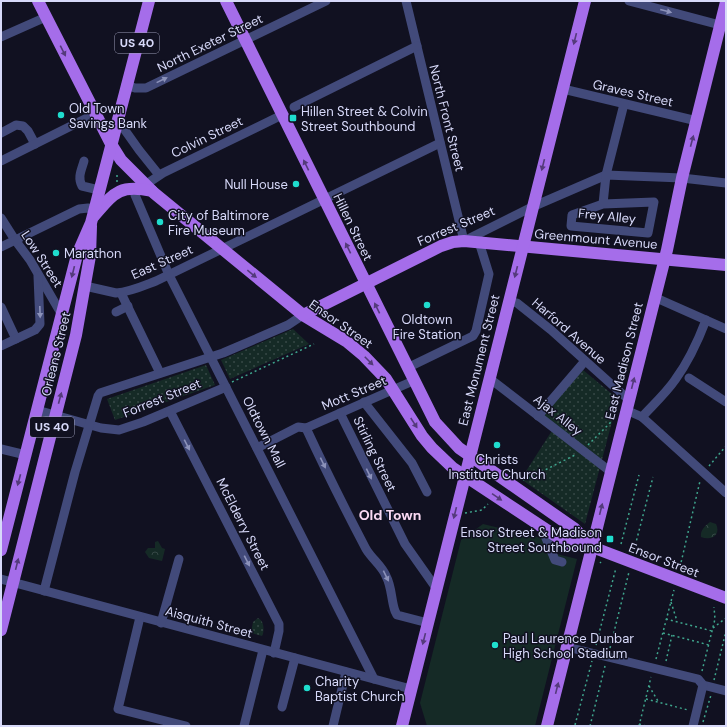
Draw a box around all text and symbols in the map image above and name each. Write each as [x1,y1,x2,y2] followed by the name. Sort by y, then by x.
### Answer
[660,8,672,14] one-way arrow
[154,10,266,76] street label: North Exeter Street
[115,33,159,53] road number: US 40
[572,33,578,45] one-way arrow
[60,46,67,57] one-way arrow
[425,63,469,173] street label: North Front Street
[591,75,675,111] street label: Graves Street
[157,77,168,83] one-way arrow
[69,100,147,132] place label: Old Town Savings Bank
[301,103,428,135] place label: Hillen Street & Colvin Street Southbound
[56,110,66,120] marker: Old Town Savings Bank
[168,112,246,162] street label: Colvin Street
[288,113,298,123] marker: Hillen Street & Colvin Street Southbound
[689,134,695,146] one-way arrow
[303,159,310,170] one-way arrow
[540,159,546,171] one-way arrow
[224,176,288,193] place label: Null House
[291,179,301,189] marker: Null House
[329,191,377,263] street label: Hillen Street
[415,202,497,250] street label: Forrest Street
[577,205,637,227] street label: Frey Alley
[168,207,269,239] place label: City of Baltimore Fire Museum
[155,217,165,227] marker: City of Baltimore Fire Museum
[534,225,658,253] street label: Greenmount Avenue
[17,227,67,291] street label: Low Street
[128,241,196,283] street label: East Street
[344,242,351,253] one-way arrow
[64,245,121,262] place label: Marathon
[51,248,61,258] marker: Marathon
[69,266,75,279] one-way arrow
[512,266,518,278] one-way arrow
[247,269,258,278] one-way arrow
[454,293,504,427] street label: East Monument Street
[528,294,610,368] street label: Harford Avenue
[306,296,376,352] street label: Ensor Street
[422,300,432,310] marker: Oldtown Fire Station
[601,300,647,422] street label: East Madison Street
[374,302,380,313] one-way arrow
[36,306,43,318] one-way arrow
[37,310,75,398] street label: Orleans Street
[393,311,461,343] place label: Oldtown Fire Station
[364,356,374,366] one-way arrow
[319,372,389,414] street label: Mott Street
[120,375,204,421] street label: Forrest Street
[630,377,636,389] one-way arrow
[530,391,586,439] street label: Ajax Alley
[57,392,63,404] one-way arrow
[239,393,289,471] street label: Oldtown Mall
[349,414,401,494] street label: Stirling Street
[30,417,74,437] road number: US 40
[410,418,418,429] one-way arrow
[184,440,191,451] one-way arrow
[492,440,502,450] marker: Christs Institute Church
[449,451,545,483] place label: Christs Institute Church
[320,458,326,469] one-way arrow
[366,468,372,479] one-way arrow
[16,473,22,486] one-way arrow
[212,475,274,573] street label: McElderry Street
[492,493,503,501] one-way arrow
[599,503,605,515] one-way arrow
[359,506,421,524] district label: Old Town
[452,507,458,519] one-way arrow
[460,524,602,556] place label: Ensor Street & Madison Street Southbound
[605,534,615,544] marker: Ensor Street & Madison Street Southbound
[626,539,702,581] street label: Ensor Street
[244,555,250,567] one-way arrow
[14,558,20,570] one-way arrow
[383,570,389,582] one-way arrow
[163,602,255,642] street label: Aisquith Street
[503,630,634,662] place label: Paul Laurence Dunbar High School Stadium
[420,633,426,646] one-way arrow
[490,640,500,650] marker: Paul Laurence Dunbar High School Stadium
[315,673,405,705] place label: Charity Baptist Church
[554,682,560,694] one-way arrow
[302,683,312,693] marker: Charity Baptist Church

